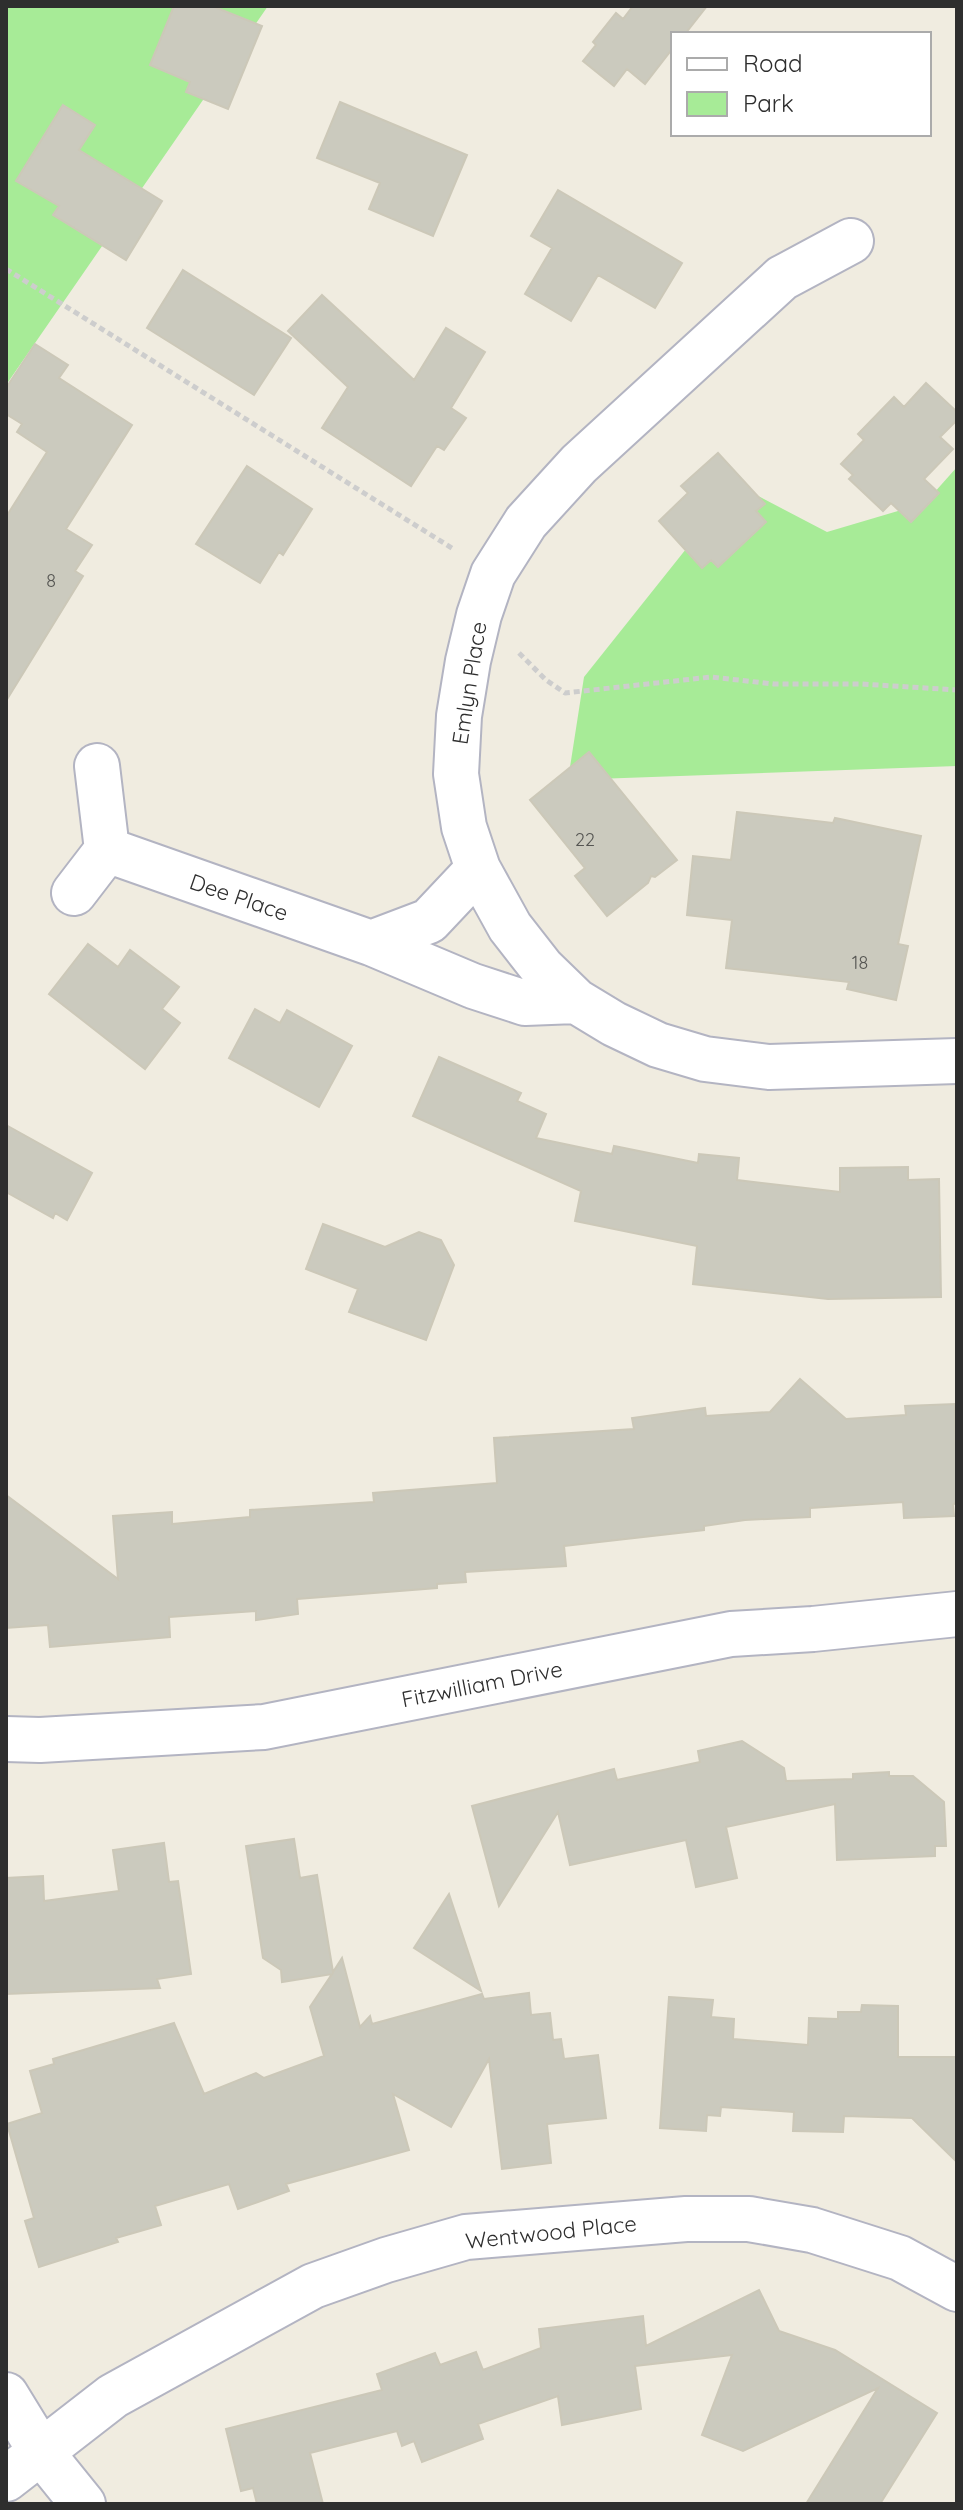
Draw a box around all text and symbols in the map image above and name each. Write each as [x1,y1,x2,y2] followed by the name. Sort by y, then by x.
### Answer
[671,32,931,136] legend
[743,48,803,78] text: Road
[743,88,794,118] text: Park
[46,569,56,592] house number: 8
[445,620,493,746] street label: Emlyn Place
[575,828,595,851] house number: 22
[186,867,292,927] street label: Dee Place
[852,951,868,974] house number: 18
[399,1655,565,1713] street label: Fitzwilliam Drive
[464,2209,638,2255] street label: Wentwood Place

